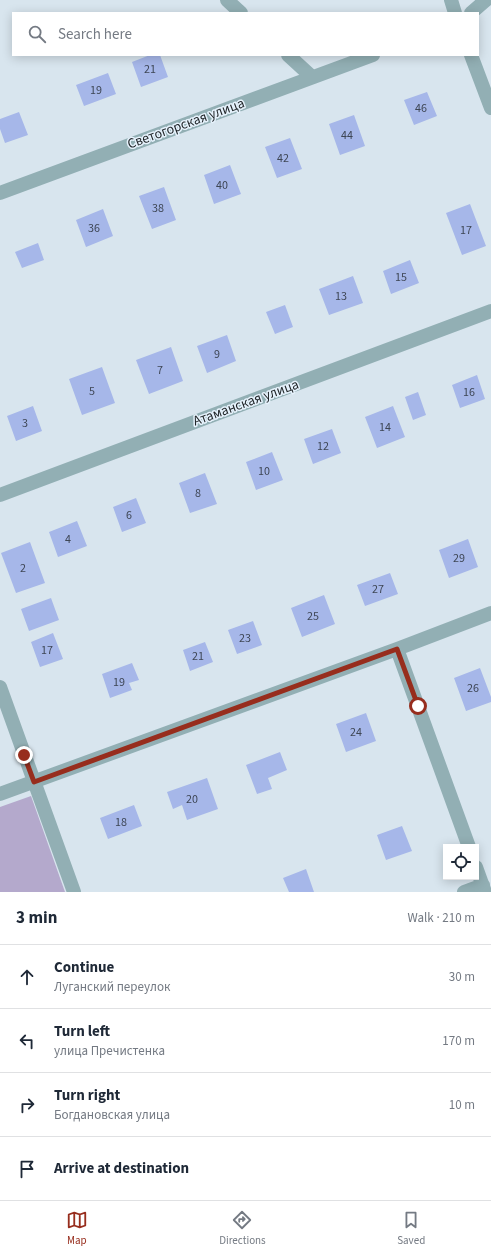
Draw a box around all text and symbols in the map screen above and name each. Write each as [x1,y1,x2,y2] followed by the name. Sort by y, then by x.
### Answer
[12,12,479,56] search box
[26,23,48,45] icon: search
[58,24,132,45] text: Search here
[144,61,156,78] house number: 21
[90,82,102,99] house number: 19
[125,94,247,154] street label: Светогорская улица
[415,100,427,117] house number: 46
[341,127,353,144] house number: 44
[277,150,289,167] house number: 42
[216,177,228,194] house number: 40
[152,200,164,217] house number: 38
[88,220,100,237] house number: 36
[460,222,472,239] house number: 17
[395,269,407,286] house number: 15
[335,288,347,305] house number: 13
[214,346,220,363] house number: 9
[157,362,163,379] house number: 7
[190,375,302,431] street label: Атаманская улица
[89,383,95,400] house number: 5
[463,384,475,401] house number: 16
[22,415,28,432] house number: 3
[379,419,391,436] house number: 14
[317,438,329,455] house number: 12
[258,463,270,480] house number: 10
[195,485,201,502] house number: 8
[126,507,132,524] house number: 6
[65,531,71,548] house number: 4
[453,550,465,567] house number: 29
[20,560,26,577] house number: 2
[372,581,384,598] house number: 27
[307,608,319,625] house number: 25
[239,630,251,647] house number: 23
[41,642,53,659] house number: 17
[192,648,204,665] house number: 21
[113,674,125,691] house number: 19
[467,680,479,697] house number: 26
[409,697,427,715] route start
[350,724,362,741] house number: 24
[15,746,33,764] route end
[186,791,198,808] house number: 20
[115,814,127,831] house number: 18
[443,844,479,880] map controls
[443,844,479,880] button: locate
[16,906,57,930] text: 3 min
[407,909,475,927] text: Walk · 210 m
[54,957,114,978] text: Continue
[16,966,38,988] icon: ahead
[449,968,475,986] text: 30 m
[54,978,170,996] text: Луганский переулок
[54,1021,110,1042] text: Turn left
[16,1030,38,1052] icon: left
[442,1032,475,1050] text: 170 m
[54,1042,165,1060] text: улица Пречистенка
[54,1085,120,1106] text: Turn right
[16,1094,38,1116] icon: right
[449,1096,475,1114] text: 10 m
[54,1106,170,1124] text: Богдановская улица
[16,1158,38,1180] icon: arrive
[54,1158,189,1179] text: Arrive at destination
[66,1209,88,1248] tab: Map
[219,1209,266,1248] tab: Directions
[397,1209,425,1248] tab: Saved

